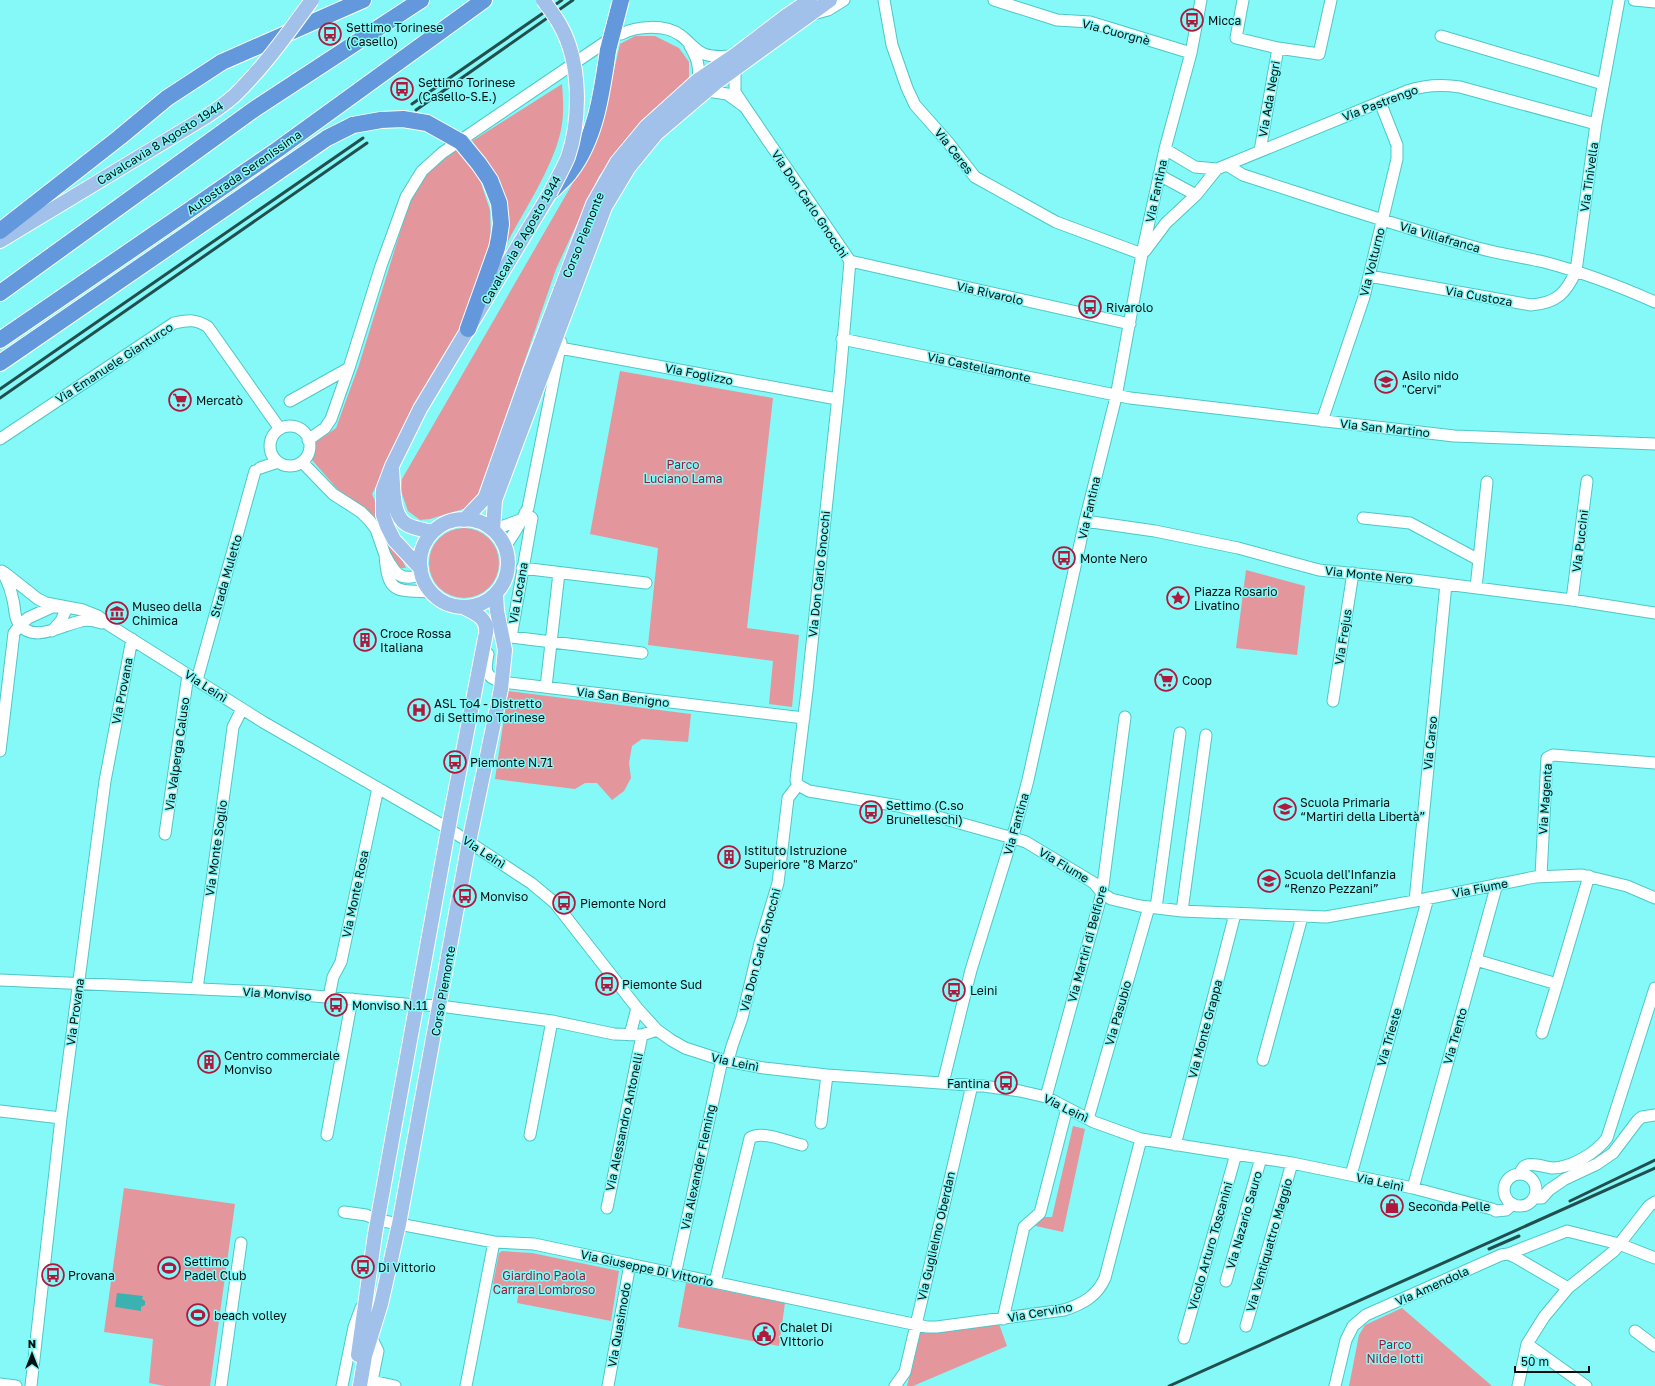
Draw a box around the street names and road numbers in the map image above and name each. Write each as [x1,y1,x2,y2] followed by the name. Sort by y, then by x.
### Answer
[1080,16,1152,48] street label: Via Cuorgnè
[1255,60,1283,138] street label: Via Ada Negri
[1340,82,1420,124] street label: Via Pastrengo
[94,98,226,188] street label: Cavalcavia 8 Agosto 1944
[931,125,977,177] street label: Via Ceres
[184,127,304,217] street label: Autostrada Serenissima
[1577,141,1601,213] street label: Via Tinivella
[768,147,852,261] street label: Via Don Carlo Gnocchi
[1142,158,1170,224] street label: Via Fantina
[478,173,564,307] street label: Cavalcavia 8 Agosto 1944
[559,190,607,280] street label: Corso Piemonte
[1398,218,1482,256] street label: Via Villafranca
[1356,226,1388,298] street label: Via Volturno
[955,278,1025,308] street label: Via Rivarolo
[1444,283,1514,309] street label: Via Custoza
[52,319,176,407] street label: Via Emanuele Gianturco
[926,349,1032,385] street label: Via Castellamonte
[664,360,734,388] street label: Via Foglizzo
[1339,416,1431,440] street label: Via San Martino
[1074,475,1104,541] street label: Via Fantina
[1569,509,1591,573] street label: Via Puccini
[805,510,833,638] street label: Via Don Carlo Gnocchi
[207,533,245,619] street label: Strada Muletto
[505,561,531,625] street label: Via Locana
[1324,563,1414,587] street label: Via Monte Nero
[1331,608,1355,666] street label: Via Frejus
[108,656,136,726] street label: Via Provana
[182,666,230,706] street label: Via Leinì
[576,684,670,710] street label: Via San Benigno
[162,696,192,812] street label: Via Valperga Caluso
[1420,715,1440,771] street label: Via Carso
[1535,763,1555,835] street label: Via Magenta
[1000,791,1032,857] street label: Via Fantina
[202,799,230,897] street label: Via Monte Soglio
[460,832,508,872] street label: Via Leinì
[1036,844,1092,886] street label: Via Fiume
[338,849,372,939] street label: Via Monte Rosa
[1451,875,1509,901] street label: Via Fiume
[1064,884,1110,1004] street label: Via Martiri di Belfiore
[736,887,784,1013] street label: Via Don Carlo Gnocchi
[428,945,458,1037] street label: Corso Piemonte
[63,977,87,1047] street label: Via Provana
[1185,978,1225,1080] street label: Via Monte Grappa
[1102,979,1134,1047] street label: Via Pasubio
[242,984,312,1004] street label: Via Monviso
[1373,1006,1405,1068] street label: Via Trieste
[1440,1006,1470,1066] street label: Via Trento
[710,1050,760,1074] street label: Via Leinì
[602,1051,646,1193] street label: Via Alessandro Antonelli
[1041,1091,1091,1125] street label: Via Leinì
[677,1103,719,1231] street label: Via Alexander Fleming
[1223,1169,1265,1271] street label: Via Nazario Sauro
[914,1170,958,1302] street label: Via Guglielmo Oberdan
[1355,1170,1405,1194] street label: Via Leinì
[1243,1176,1295,1314] street label: Via Ventiquattro Maggio
[1184,1180,1236,1312] street label: Vicolo Arturo Toscanini
[579,1247,715,1289] street label: Via Giuseppe Di Vittorio
[1393,1263,1471,1309] street label: Via Amendola
[604,1281,634,1369] street label: Via Quasimodo
[1006,1299,1074,1325] street label: Via Cervino

